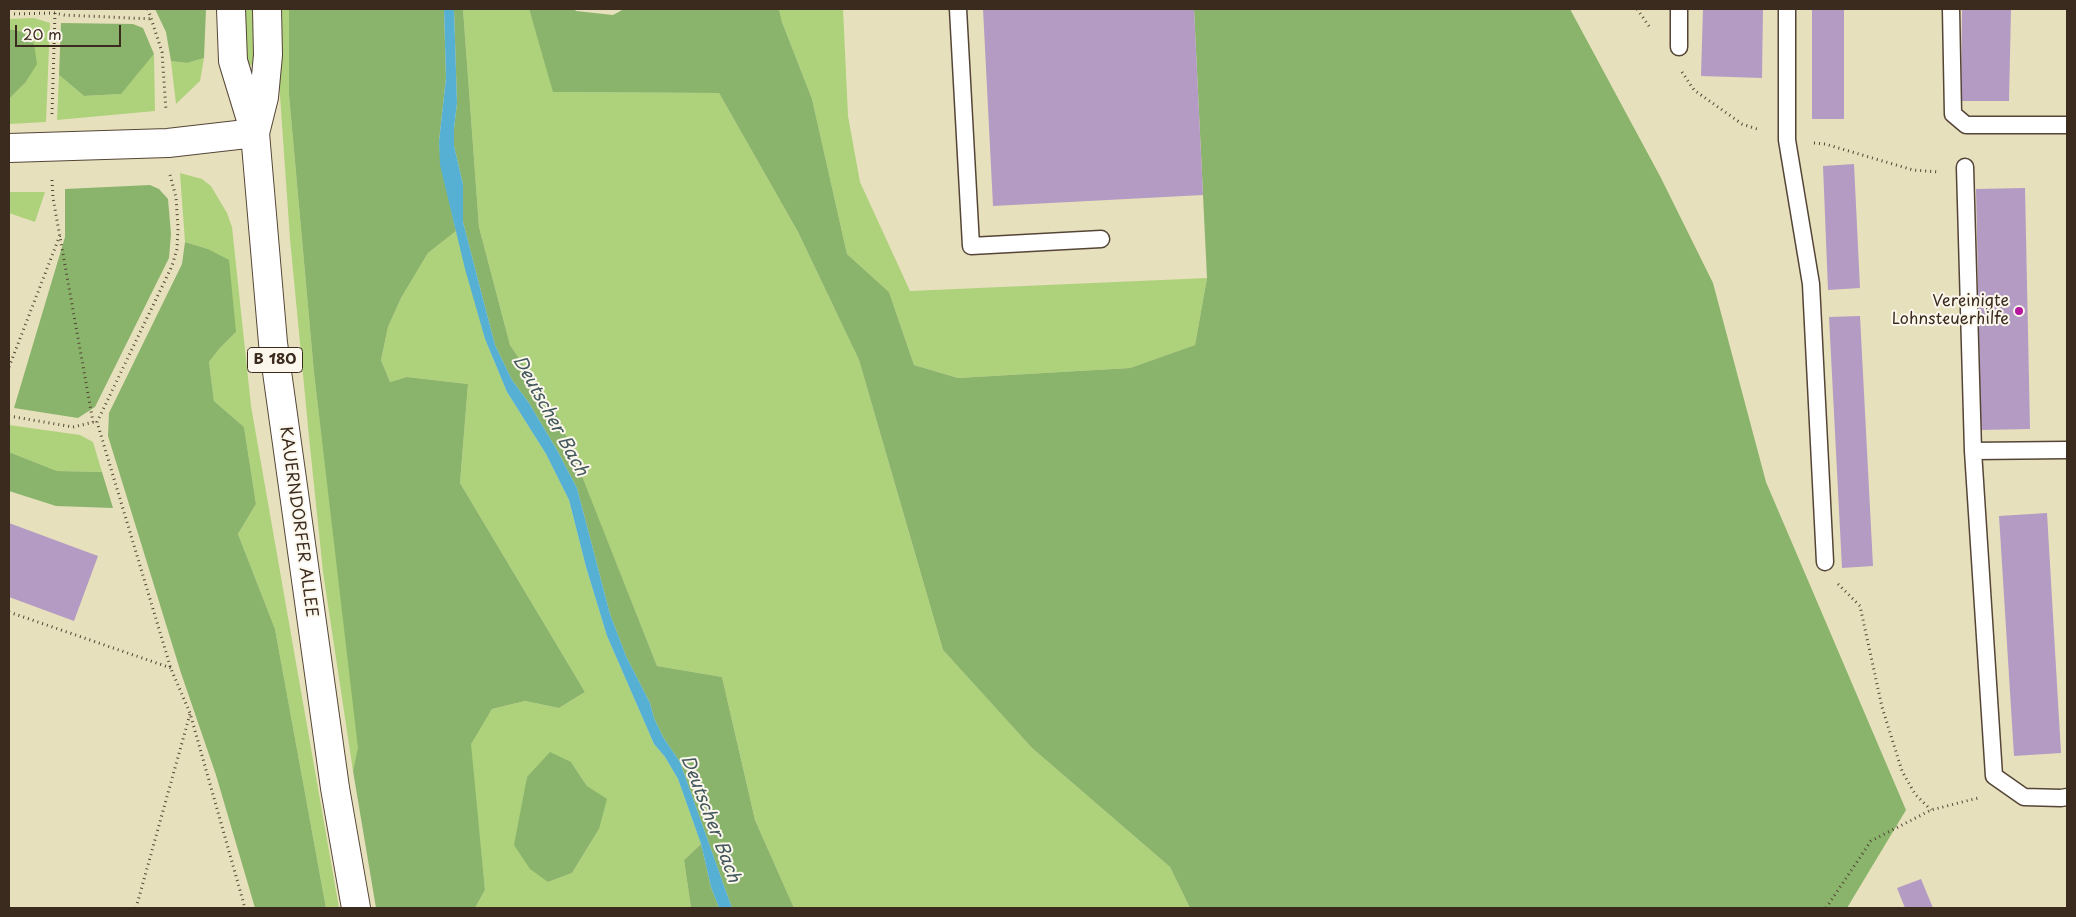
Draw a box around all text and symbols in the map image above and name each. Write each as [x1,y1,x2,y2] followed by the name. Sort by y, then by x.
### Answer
[18,15,124,47] scale bar
[23,22,62,45] text: 20 m
[1892,292,2009,330] place label: Vereinigte Lohnsteuerhilfe
[2013,305,2025,317] marker: Vereinigte Lohnsteuerhilfe
[248,348,302,372] road number: B 180
[508,352,592,480] water label: Deutscher Bach
[275,425,321,619] street label: KAUERNDORFER ALLEE
[676,752,744,886] water label: Deutscher Bach

